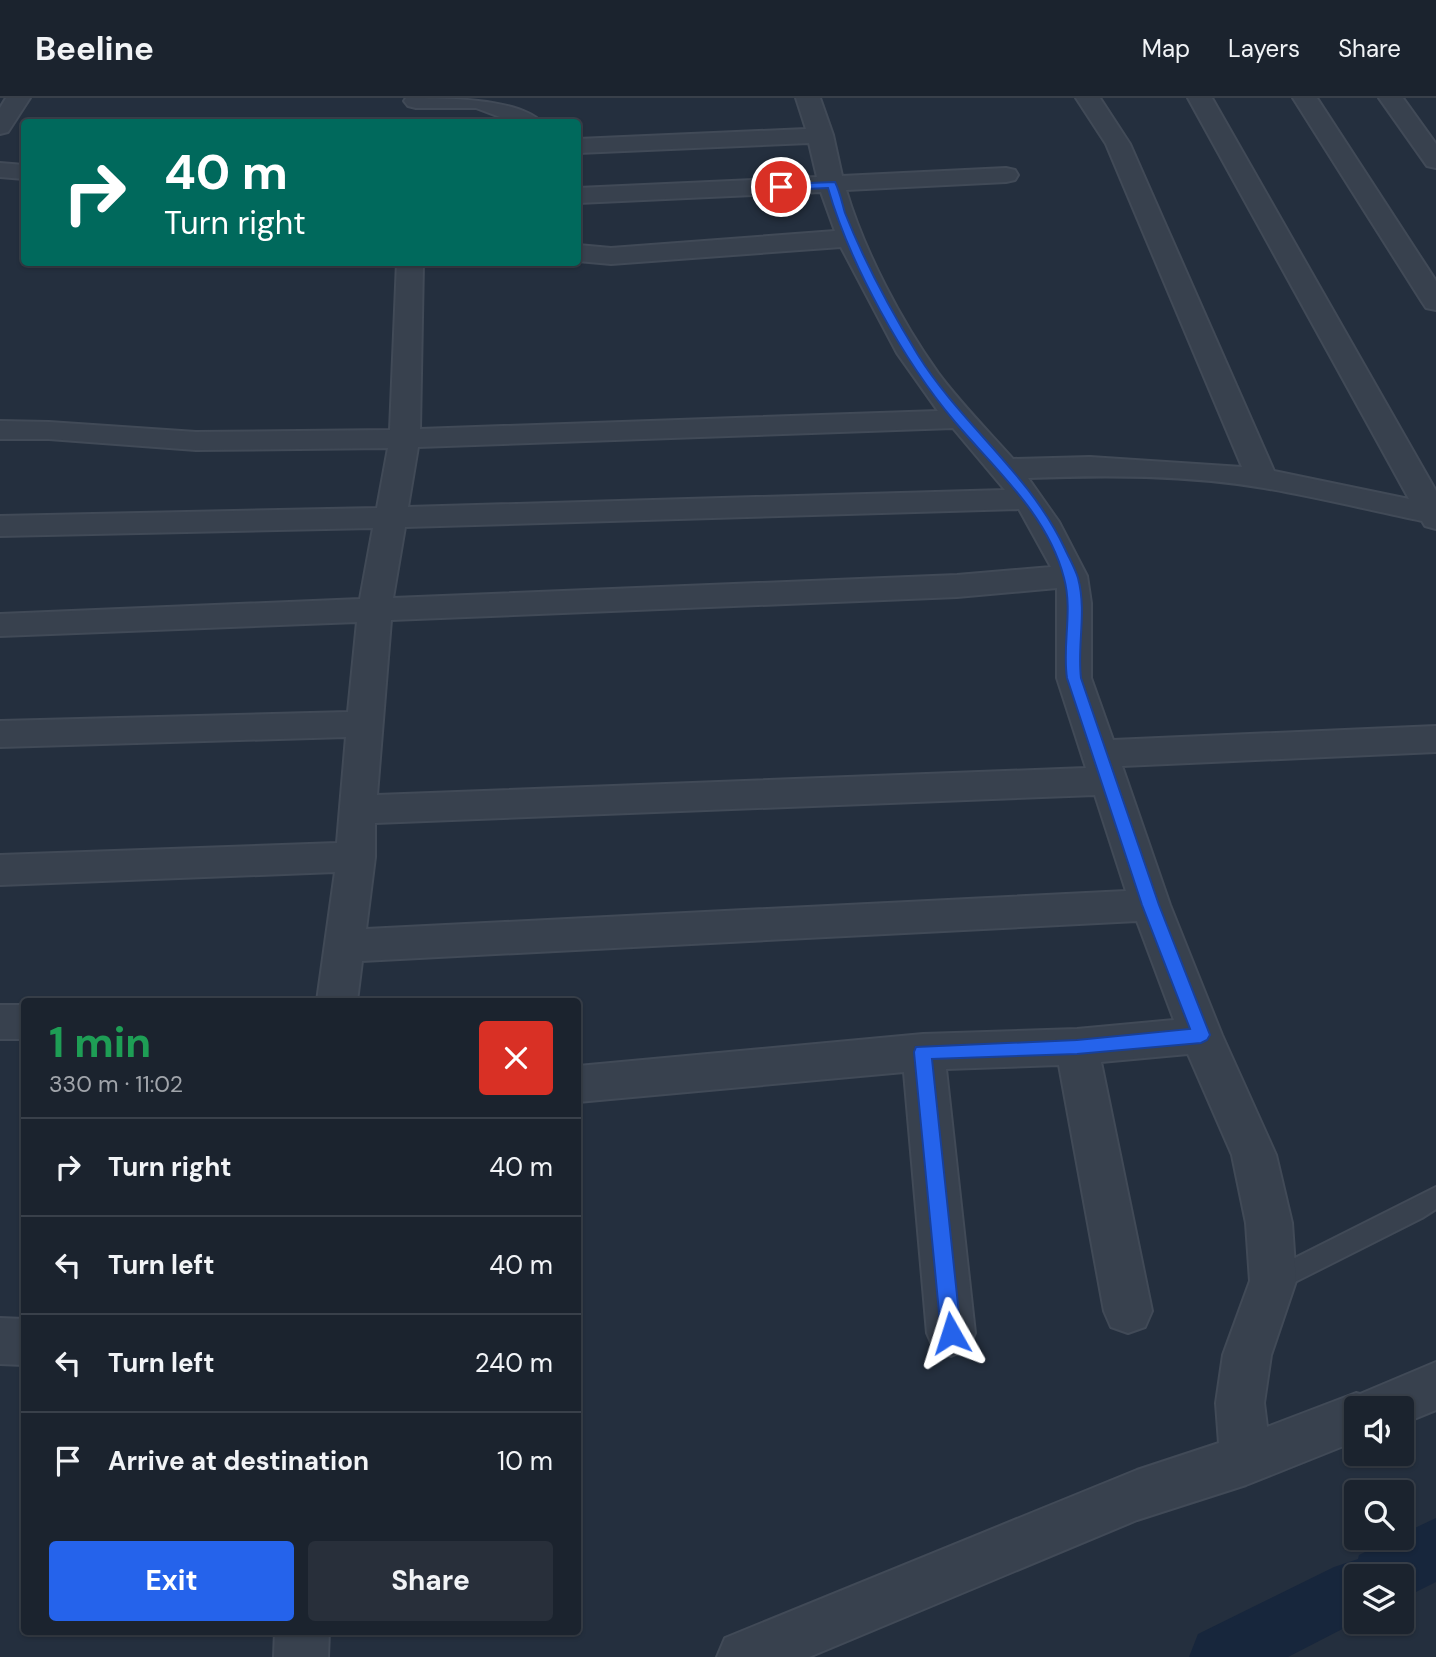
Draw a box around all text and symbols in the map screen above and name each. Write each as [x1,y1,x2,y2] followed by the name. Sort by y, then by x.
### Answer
[35,27,154,70] text: Beeline
[1142,33,1190,64] text: Map
[1228,33,1300,64] text: Layers
[1338,33,1401,64] text: Share
[164,140,288,204] text: 40 m
[49,147,140,238] icon: right
[751,157,811,217] pin
[762,168,800,206] icon: arrive
[164,202,306,244] text: Turn right
[49,1015,151,1070] text: 1 min
[479,1021,553,1095] button: close
[49,1069,183,1099] text: 330 m · 11:02
[49,1148,87,1186] icon: right
[108,1150,232,1184] text: Turn right
[489,1150,553,1184] text: 40 m
[49,1246,87,1284] icon: left
[108,1248,215,1282] text: Turn left
[489,1248,553,1282] text: 40 m
[914,1296,988,1370] position arrow
[49,1344,87,1382] icon: left
[108,1346,215,1380] text: Turn left
[475,1346,553,1380] text: 240 m
[1344,1396,1414,1634] map controls
[1344,1396,1414,1466] button: sound
[49,1442,87,1480] icon: arrive
[108,1444,369,1478] text: Arrive at destination
[497,1444,553,1478] text: 10 m
[1344,1480,1414,1550] button: search
[49,1541,294,1621] button: Exit
[308,1541,553,1621] button: Share
[1344,1564,1414,1634] button: layers

